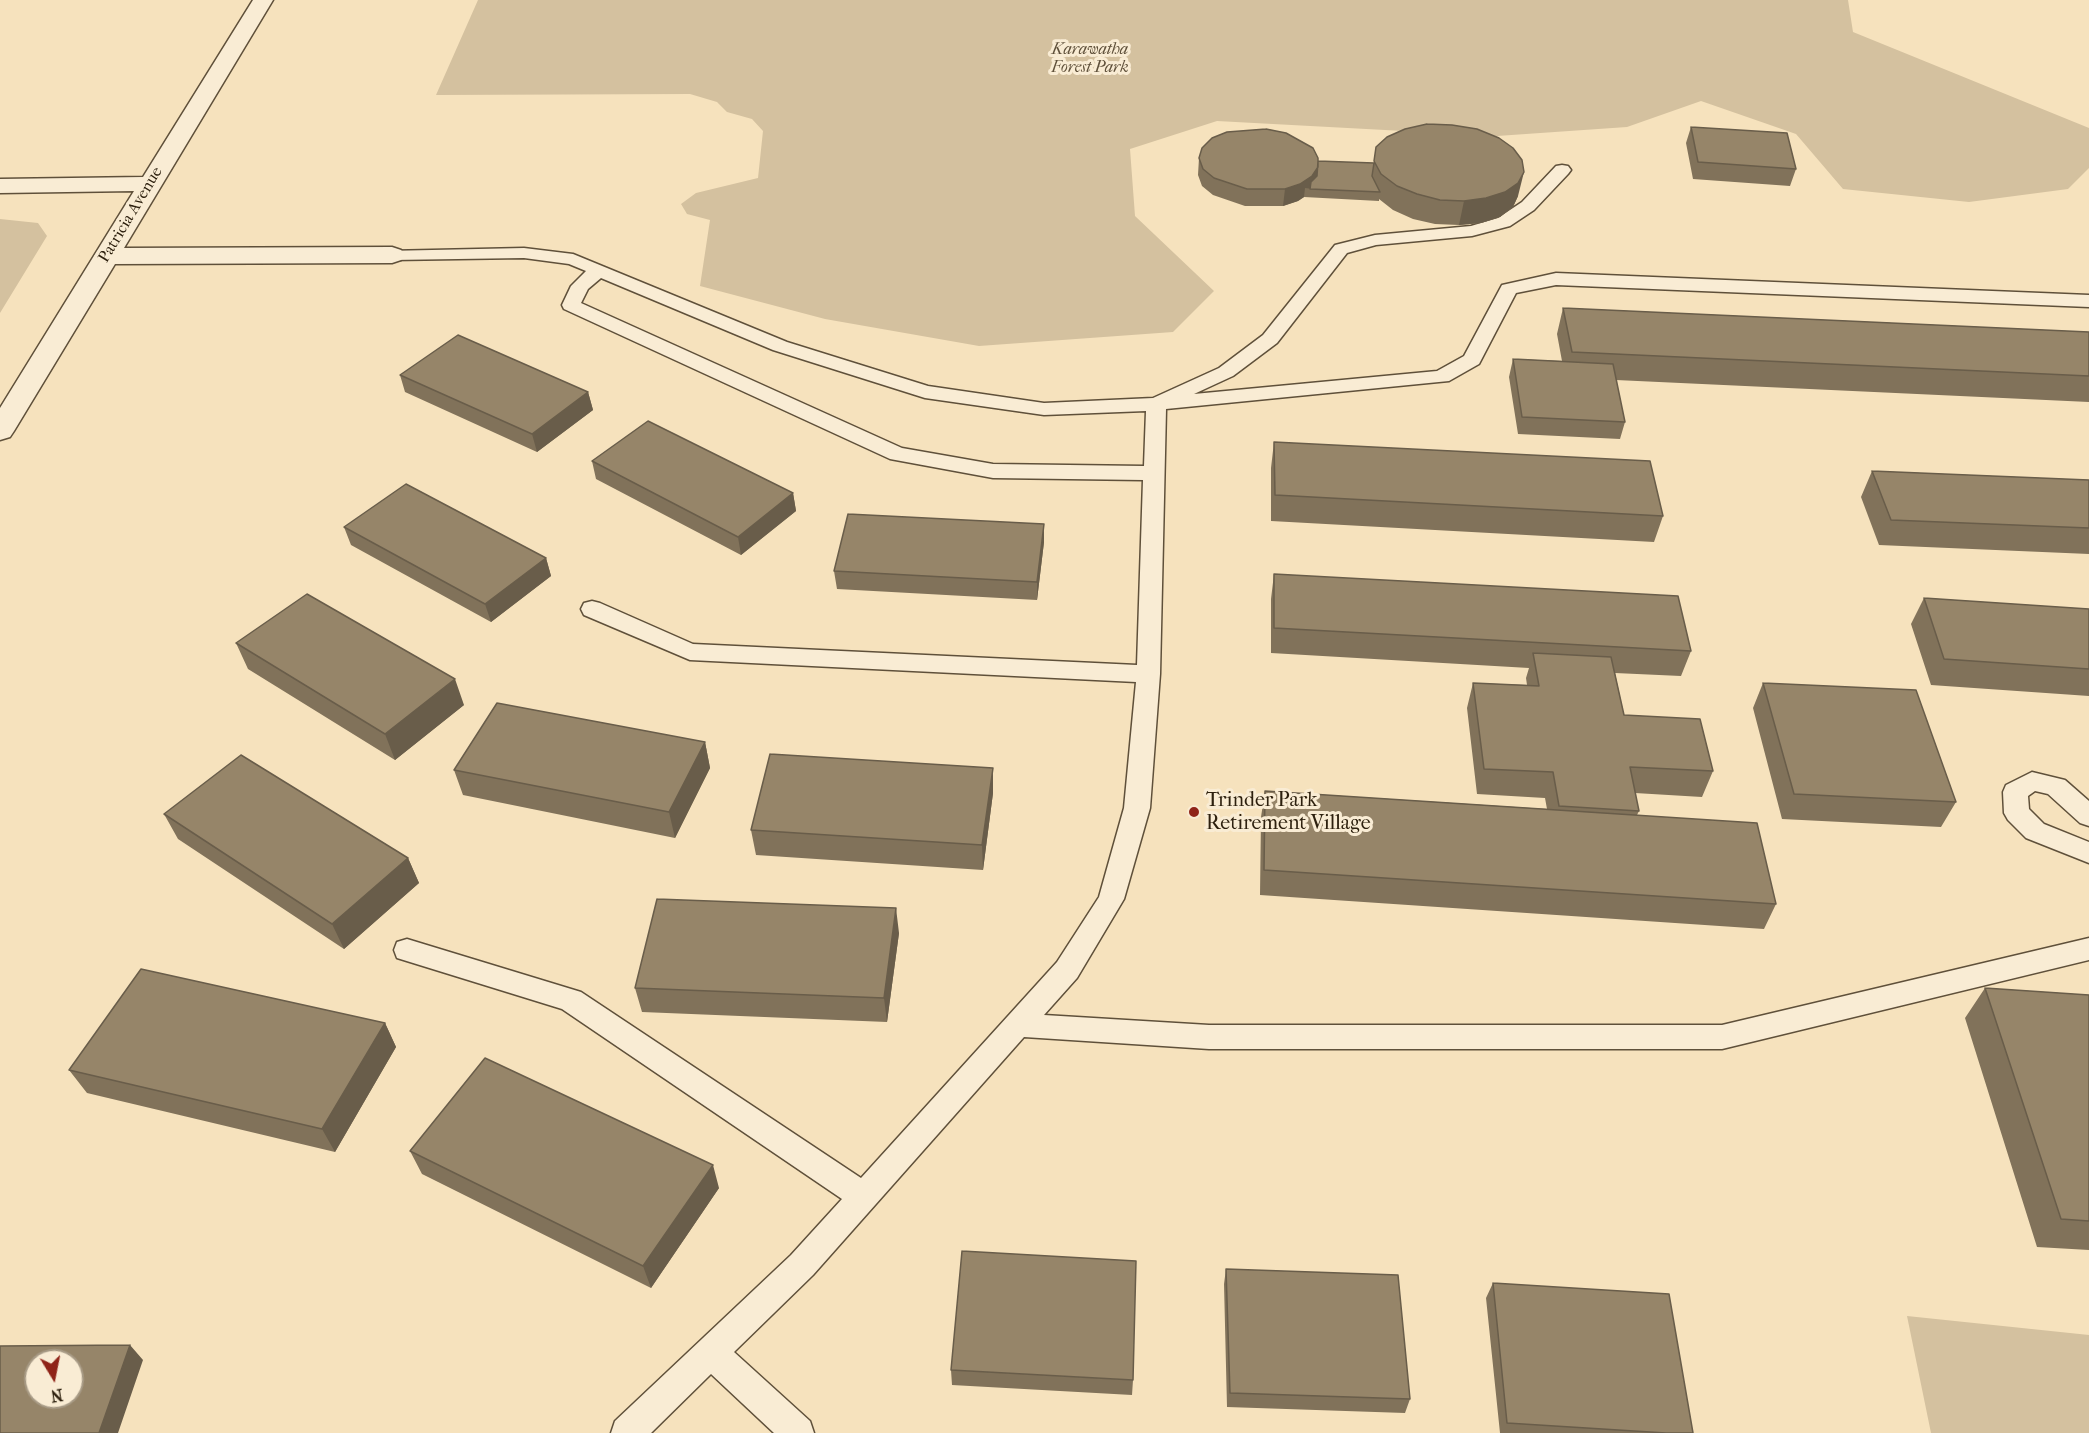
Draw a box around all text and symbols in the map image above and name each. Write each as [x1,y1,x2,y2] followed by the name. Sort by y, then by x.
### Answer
[1051,40,1129,78] park label: Karawatha Forest Park
[95,164,167,266] street label: Patricia Avenue
[1206,789,1371,836] place label: Trinder Park Retirement Village
[1187,805,1201,819] marker: Trinder Park Retirement Village
[24,1349,84,1409] north arrow
[49,1385,65,1406] text: N

